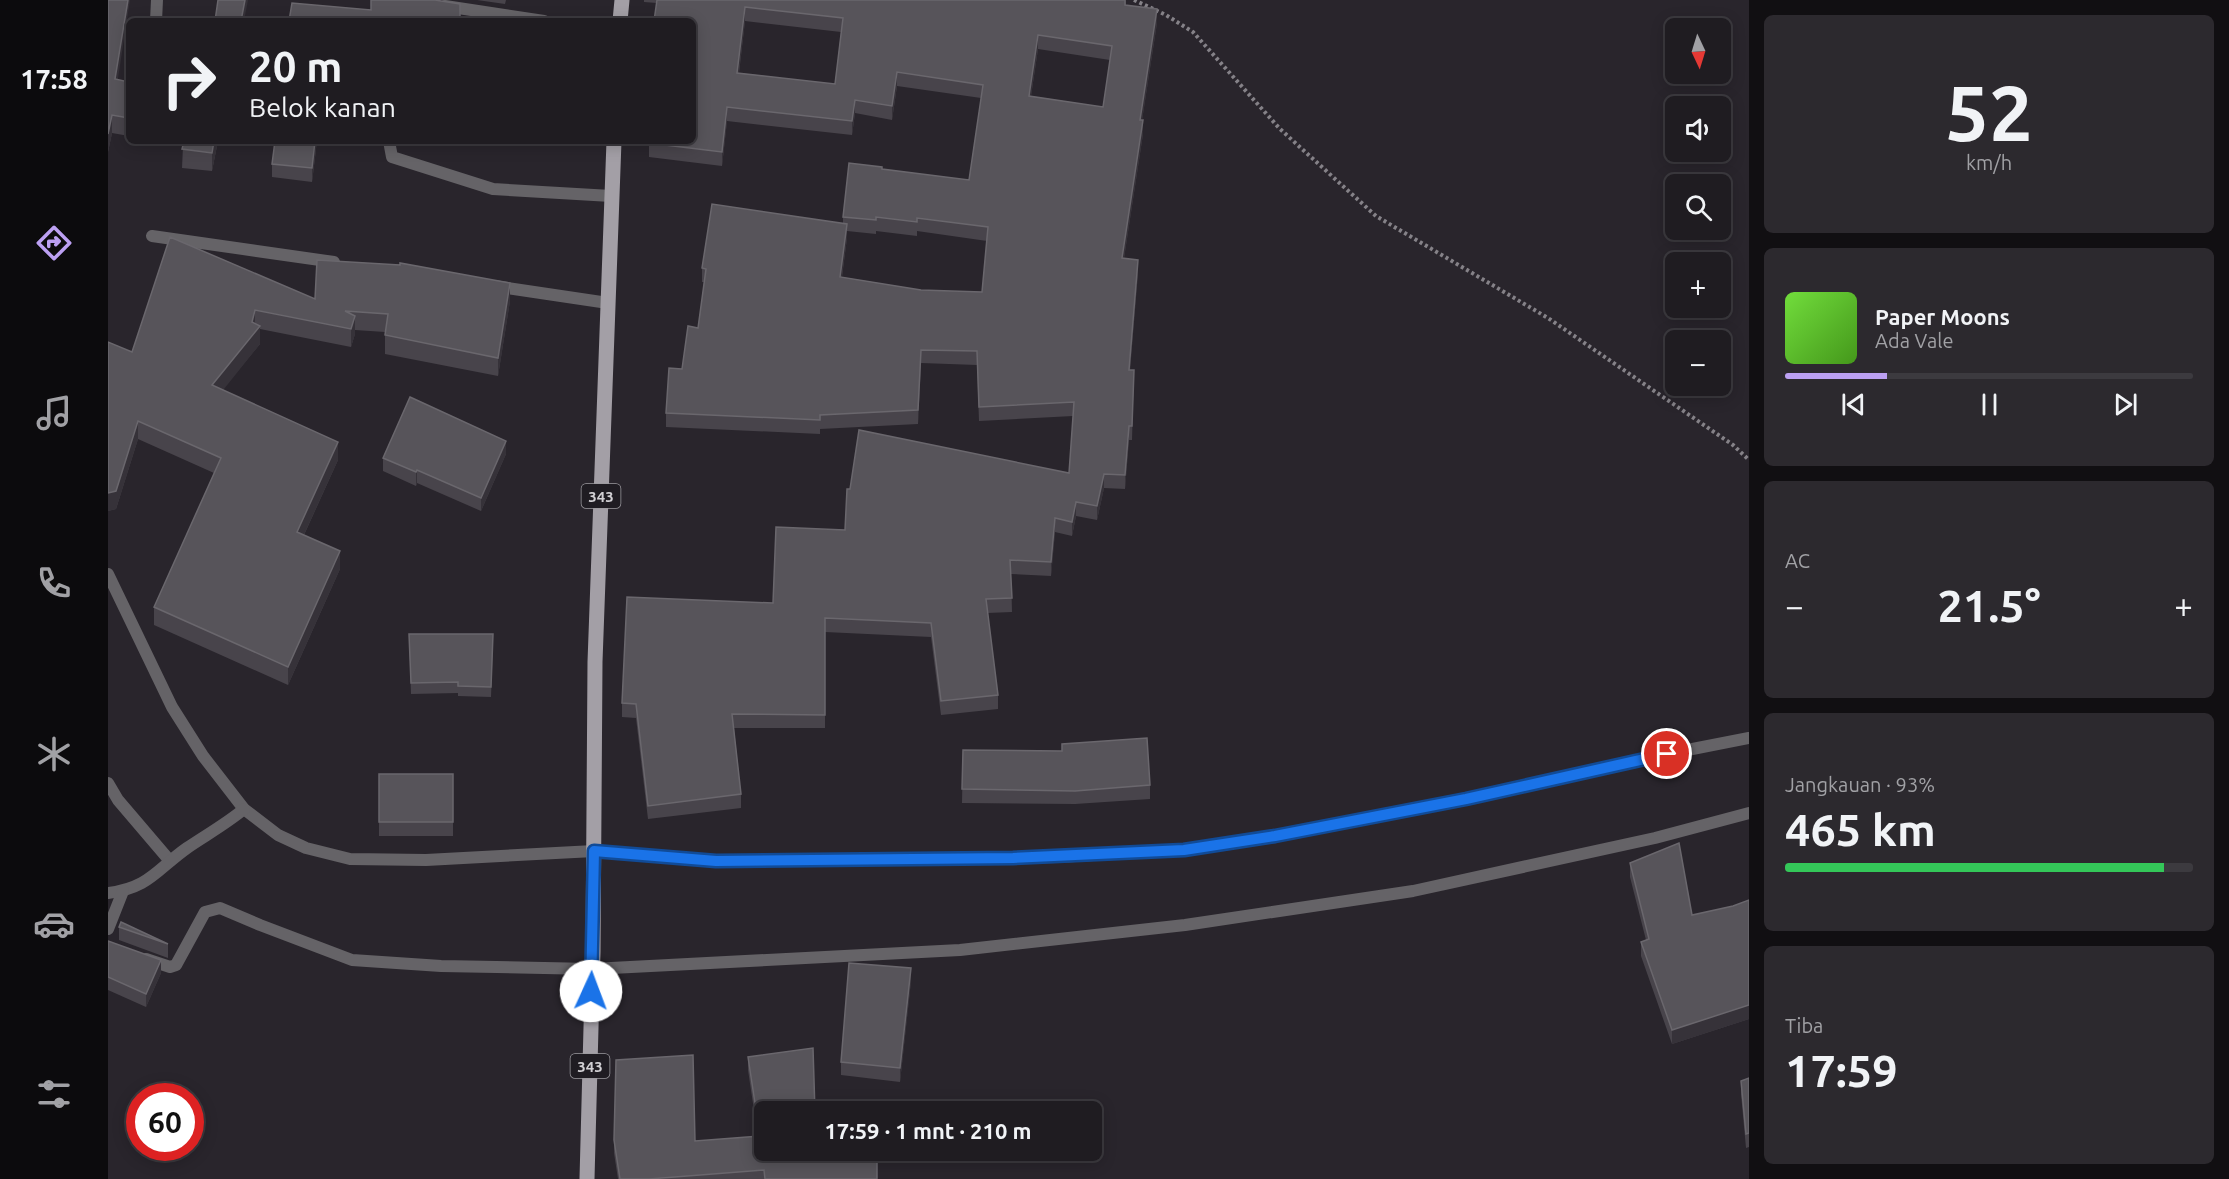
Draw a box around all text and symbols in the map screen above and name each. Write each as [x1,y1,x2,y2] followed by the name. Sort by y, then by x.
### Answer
[1665,18,1731,84] north arrow
[1665,18,1731,396] map controls
[150,42,228,120] icon: right
[249,43,343,90] text: 20 m
[20,64,88,94] text: 17:58
[1945,68,2033,156] text: 52
[249,92,396,122] text: Belok kanan
[1665,96,1731,162] button: sound
[1966,151,2012,174] text: km/h
[1665,174,1731,240] button: search
[33,222,75,264] icon: directions
[1665,252,1731,318] button: +
[1875,304,2010,329] text: Paper Moons
[1875,329,1953,352] text: Ada Vale
[1665,330,1731,396] button: −
[1837,388,1870,421] icon: previous
[1973,388,2006,421] icon: pause
[2109,388,2142,421] icon: next
[33,392,75,434] icon: music
[582,484,620,508] road number: 343
[1785,549,1810,572] text: AC
[33,562,75,604] icon: phone
[1937,580,2041,631] text: 21.5°
[1785,587,1804,624] text: −
[2174,587,2193,624] text: +
[1641,728,1692,779] pin
[33,733,75,775] icon: climate
[1650,737,1683,770] icon: arrive
[1785,773,1935,796] text: Jangkauan · 93%
[1785,804,1936,855] text: 465 km
[33,903,75,945] icon: car
[559,959,623,1023] position arrow
[1785,1014,1823,1037] text: Tiba
[1785,1045,1898,1096] text: 17:59
[570,1054,610,1078] road number: 343
[33,1073,75,1115] icon: filters
[126,1083,204,1161] speed limit sign: 60
[824,1118,1032,1143] text: 17:59 · 1 mnt · 210 m

